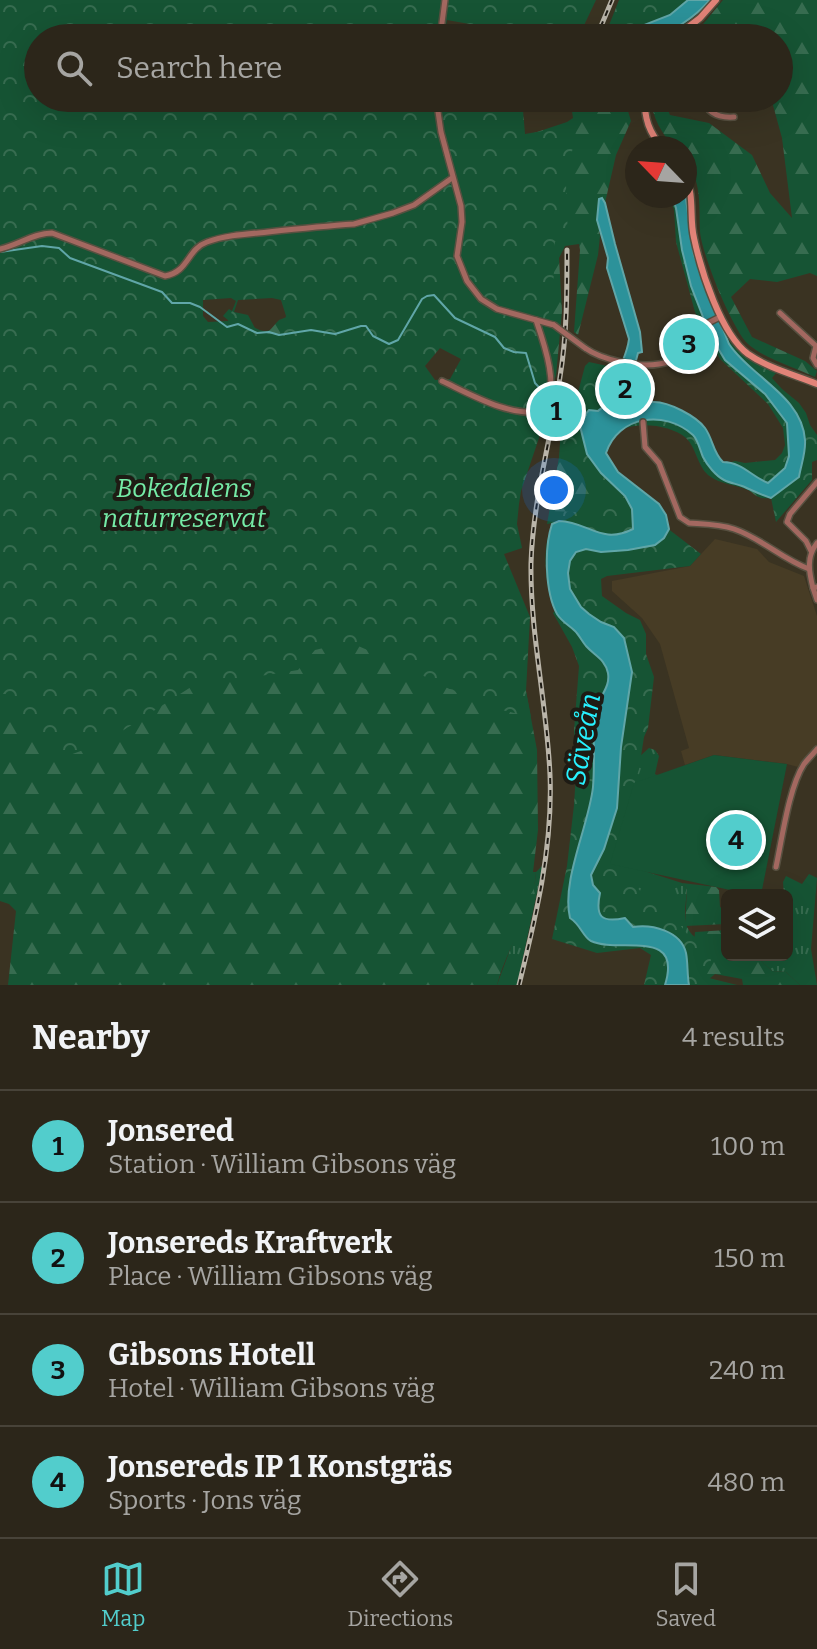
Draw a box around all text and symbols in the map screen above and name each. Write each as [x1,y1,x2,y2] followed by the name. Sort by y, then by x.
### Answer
[24,24,793,112] search box
[52,46,96,90] icon: search
[116,50,283,86] text: Search here
[625,136,697,208] north arrow
[663,314,715,374] pin: 3
[599,359,651,419] pin: 2
[530,381,582,441] pin: 1
[534,470,574,510] your location
[102,473,266,534] park label: Bokedalens naturreservat
[559,691,607,787] water label: Säveån
[710,810,762,870] pin: 4
[721,889,793,961] map controls
[721,889,793,961] button: layers
[32,1017,150,1058] text: Nearby
[682,1022,785,1053] text: 4 results
[108,1113,234,1149] text: Jonsered
[52,1131,64,1162] text: 1
[711,1131,785,1162] text: 100 m
[108,1149,456,1180] text: Station · William Gibsons väg
[108,1225,392,1261] text: Jonsereds Kraftverk
[51,1243,65,1274] text: 2
[714,1243,785,1274] text: 150 m
[108,1261,433,1292] text: Place · William Gibsons väg
[108,1337,315,1373] text: Gibsons Hotell
[51,1355,65,1386] text: 3
[709,1355,785,1386] text: 240 m
[108,1373,435,1404] text: Hotel · William Gibsons väg
[108,1449,453,1485] text: Jonsereds IP 1 Konstgräs
[50,1467,66,1498] text: 4
[708,1467,785,1498] text: 480 m
[108,1485,301,1516] text: Sports · Jons väg
[101,1557,145,1632] tab: Map
[348,1557,453,1632] tab: Directions
[656,1557,716,1632] tab: Saved

